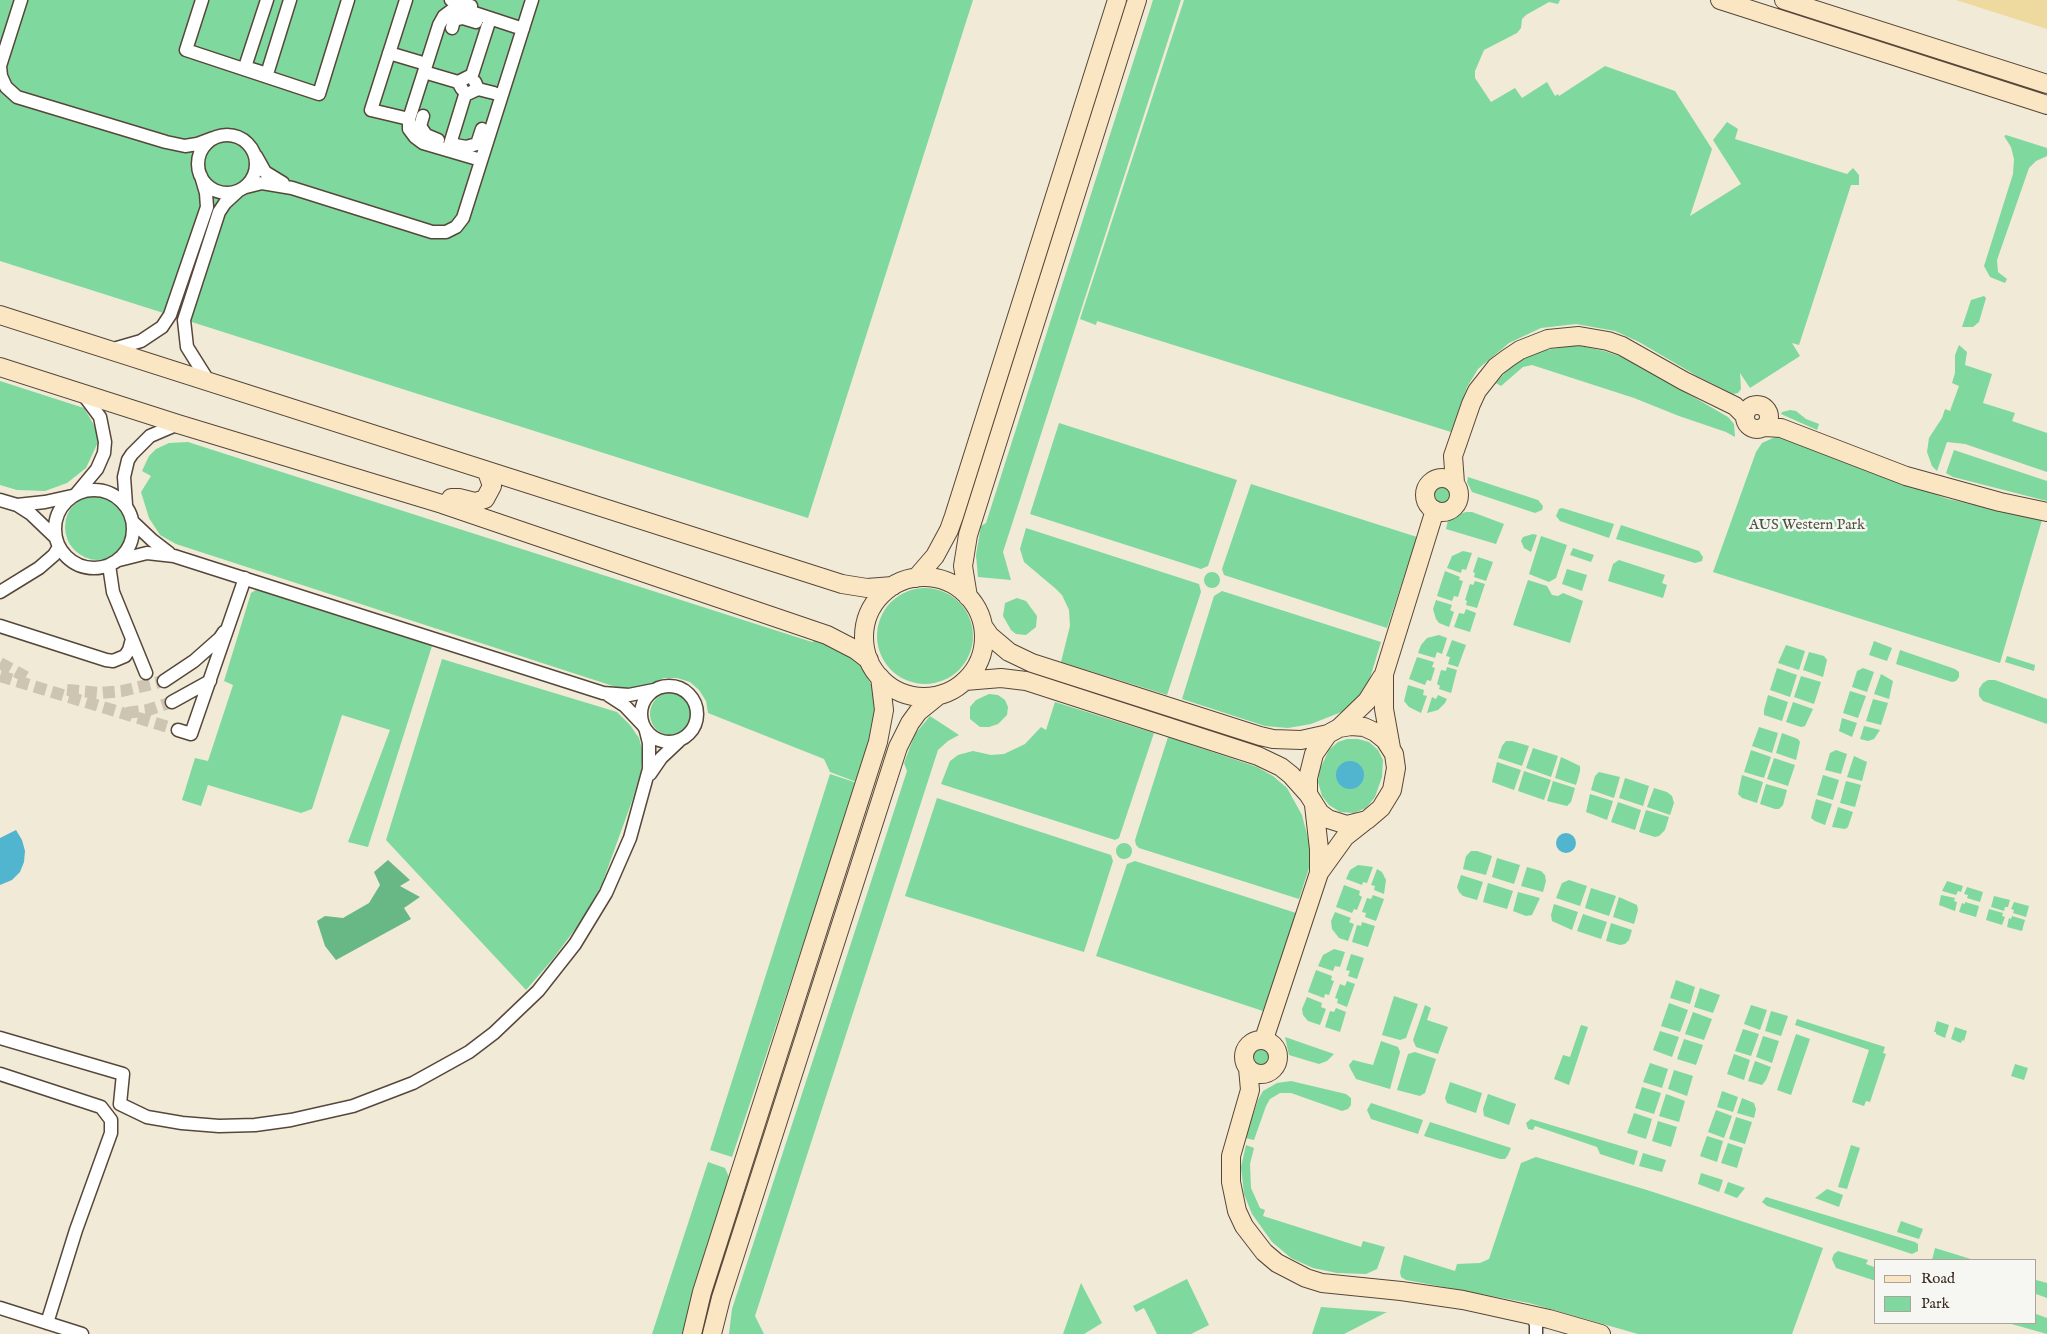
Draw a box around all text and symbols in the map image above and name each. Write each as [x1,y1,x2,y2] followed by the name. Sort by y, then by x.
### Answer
[1749,517,1865,535] park label: AUS Western Park
[1874,1259,2037,1324] legend
[1921,1269,1955,1288] text: Road
[1921,1294,1950,1313] text: Park

